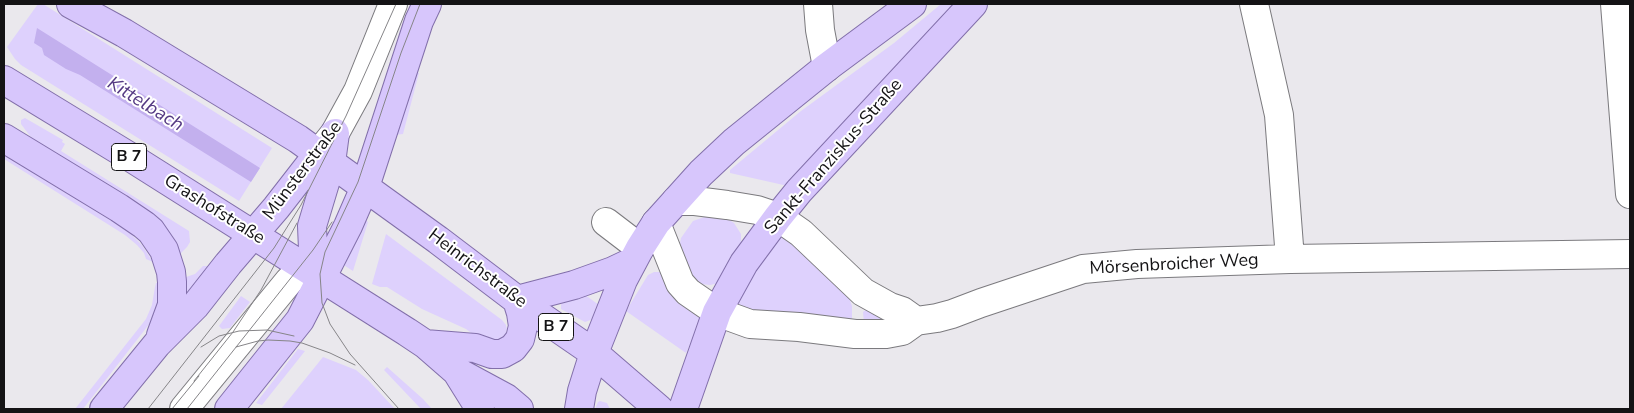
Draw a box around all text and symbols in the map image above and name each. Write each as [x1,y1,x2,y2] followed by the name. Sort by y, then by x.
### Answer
[103,73,187,137] water label: Kittelbach
[760,75,908,239] street label: Sankt-Franziskus-Straße
[259,117,347,225] street label: Münsterstraße
[112,144,146,170] road number: B 7
[159,170,269,250] street label: Grashofstraße
[423,225,531,313] street label: Heinrichstraße
[1089,250,1259,280] street label: Mörsenbroicher Weg
[538,314,574,341] road number: B 7

